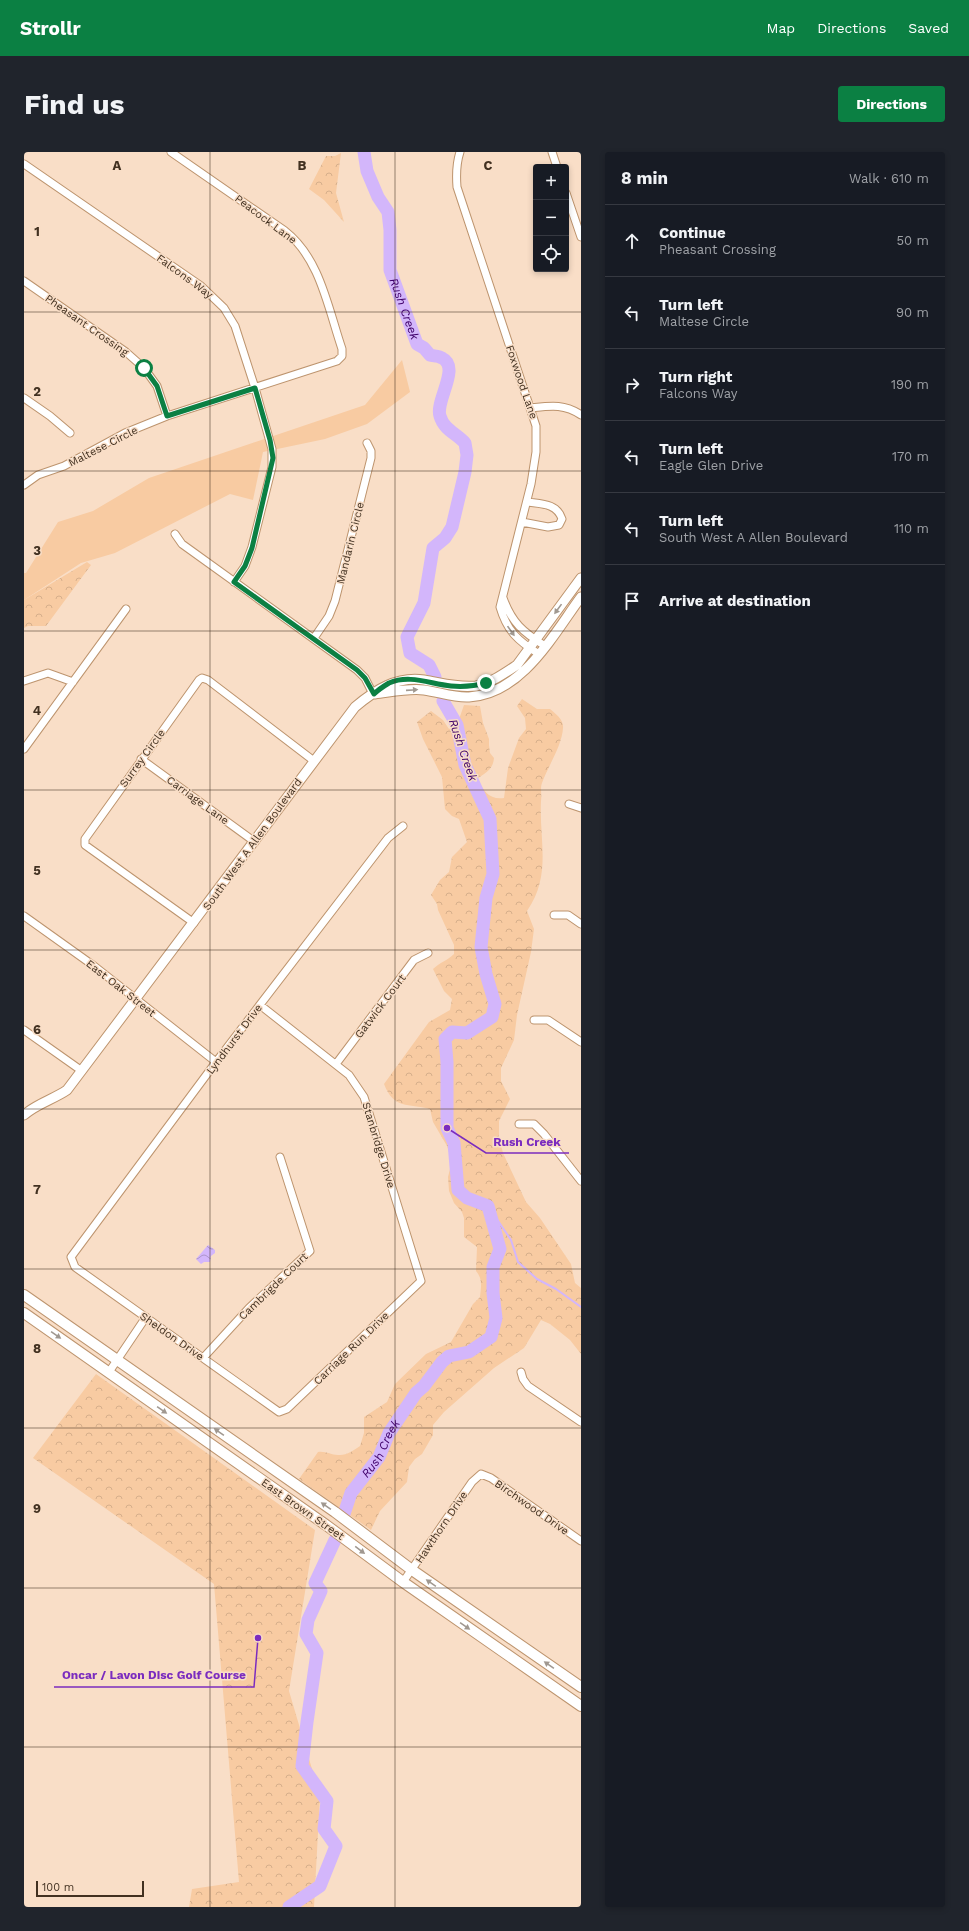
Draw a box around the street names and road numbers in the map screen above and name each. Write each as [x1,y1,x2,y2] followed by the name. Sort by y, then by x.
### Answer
[232,192,299,247] street label: Peacock Lane
[154,252,216,301] street label: Falcons Way
[42,292,131,359] street label: Pheasant Crossing
[503,344,540,421] street label: Foxwood Lane
[66,423,140,470] street label: Maltese Circle
[334,501,367,586] street label: Mandarin Circle
[117,727,168,790] street label: Surrey Circle
[164,773,231,827] street label: Carriage Lane
[200,776,305,913] street label: South West A Allen Boulevard
[83,957,158,1020] street label: East Oak Street
[352,972,409,1041] street label: Gatwick Court
[204,1002,265,1077] street label: Lyndhurst Drive
[359,1101,398,1190] street label: Stanbridge Drive
[236,1250,311,1323] street label: Cambrigde Court
[311,1309,392,1388] street label: Carriage Run Drive
[137,1310,206,1363] street label: Sheldon Drive
[259,1476,347,1543] street label: East Brown Street
[492,1477,571,1538] street label: Birchwood Drive
[413,1489,470,1566] street label: Hawthorn Drive

